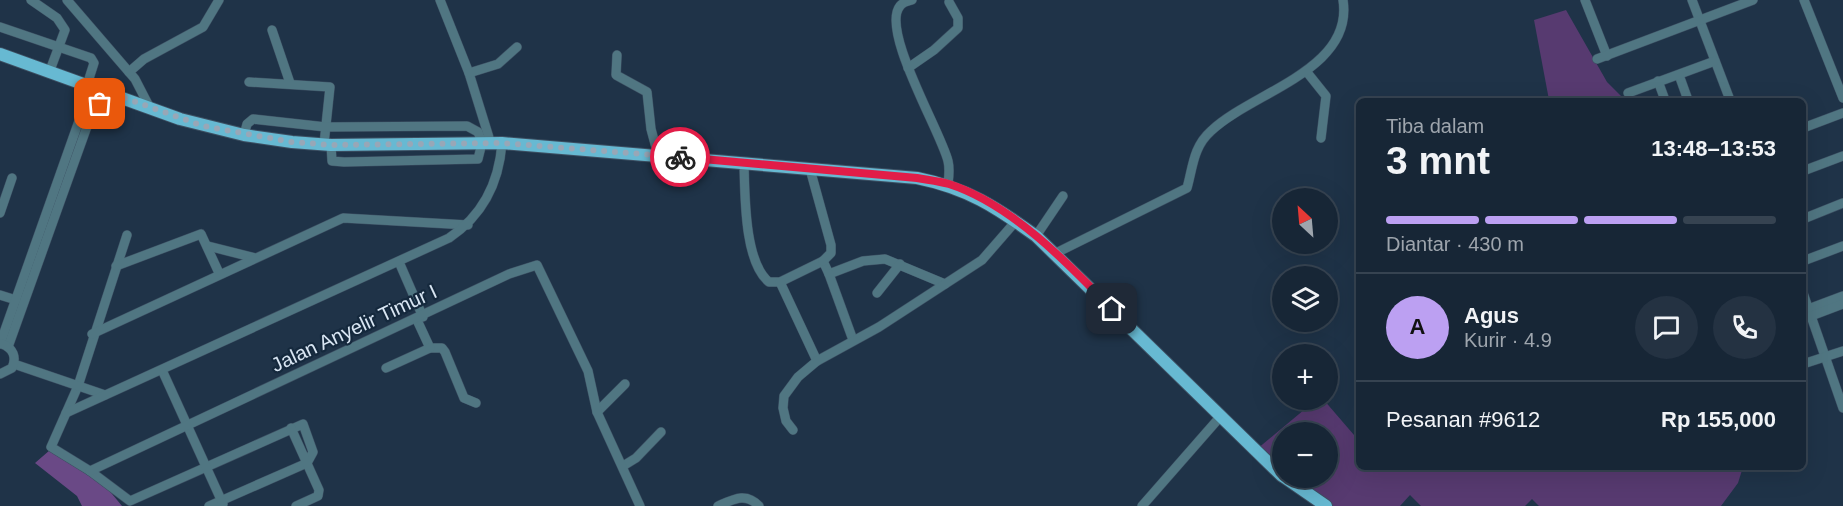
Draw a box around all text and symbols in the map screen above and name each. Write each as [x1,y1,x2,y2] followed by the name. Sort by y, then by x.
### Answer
[74,78,125,129] pin
[83,87,116,120] icon: bag
[1386,115,1484,137] text: Tiba dalam
[650,127,710,187] courier
[1651,136,1776,161] text: 13:48–13:53
[1386,139,1490,182] text: 3 mnt
[664,141,697,174] icon: bike
[1272,188,1338,254] north arrow
[1272,188,1338,488] map controls
[1386,233,1524,255] text: Diantar · 430 m
[1272,266,1338,332] button: layers
[268,280,440,376] street label: Jalan Anyelir Timur I
[1086,283,1137,334] pin
[1095,292,1128,325] icon: home
[1635,296,1698,359] button: chat
[1713,296,1776,359] button: phone
[1464,303,1519,328] text: Agus
[1410,314,1425,339] text: A
[1464,329,1552,351] text: Kurir · 4.9
[1272,344,1338,410] button: +
[1386,407,1540,432] text: Pesanan #9612
[1661,407,1776,432] text: Rp 155,000
[1272,422,1338,488] button: −

